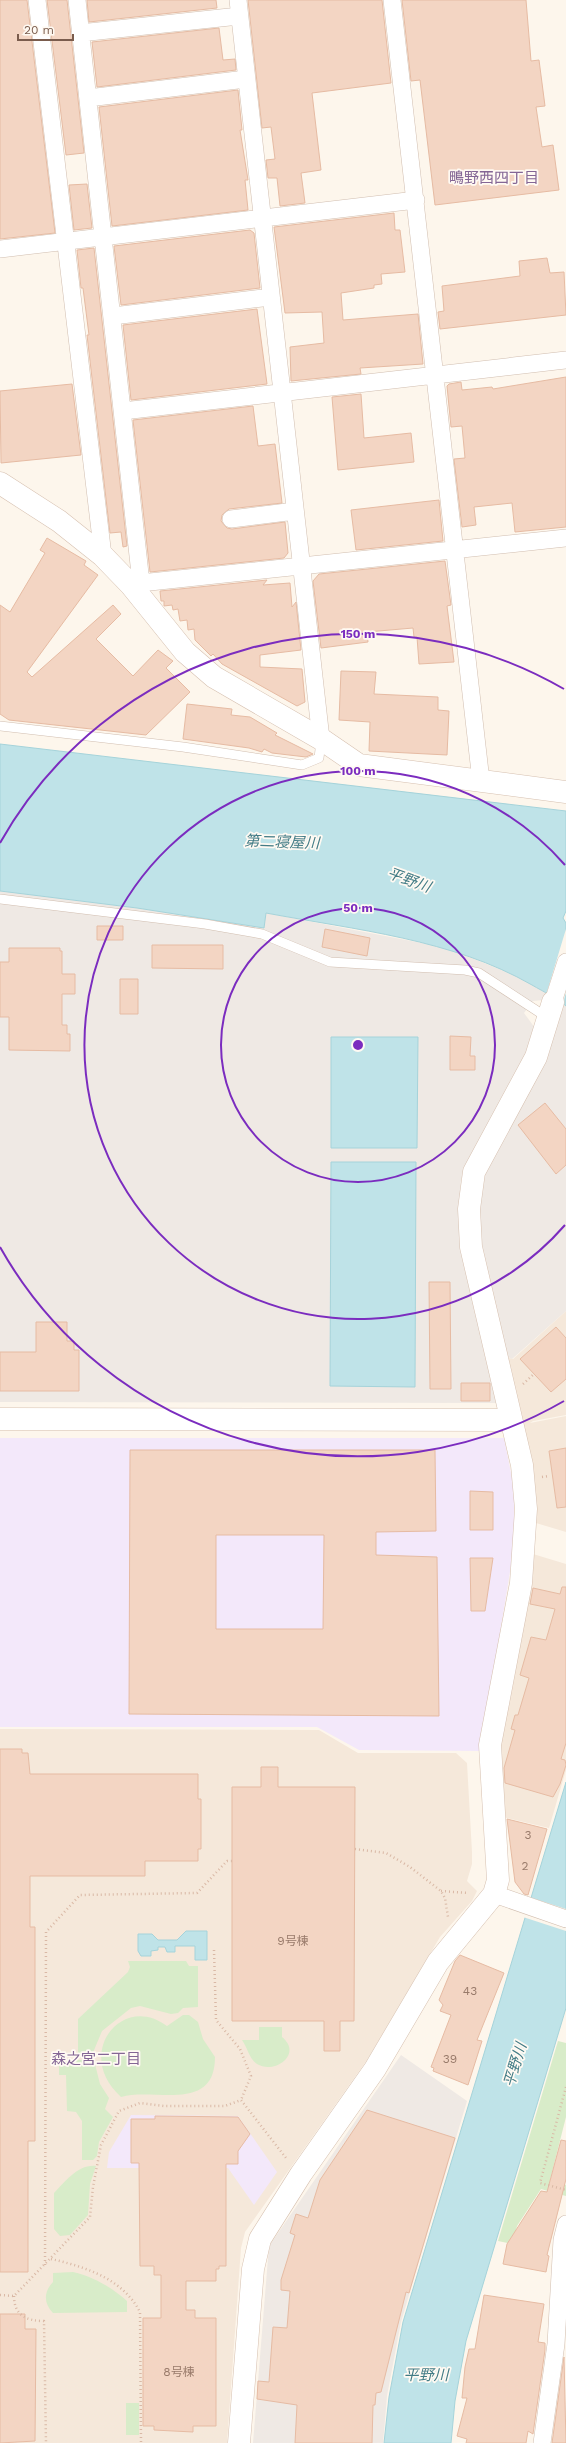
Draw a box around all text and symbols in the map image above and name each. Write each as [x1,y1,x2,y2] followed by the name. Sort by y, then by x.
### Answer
[18,16,73,42] scale bar
[24,23,54,37] text: 20 m
[449,169,539,187] district label: 鴫野西四丁目
[341,627,375,641] text: 150 m
[340,764,376,778] text: 100 m
[244,832,322,852] water label: 第二寝屋川
[385,864,435,897] water label: 平野川
[343,901,373,915] text: 50 m
[351,1038,365,1052] centre of rings
[525,1828,532,1842] house number: 3
[522,1859,529,1873] house number: 2
[277,1934,309,1948] house number: 9号棟
[463,1984,477,1998] house number: 43
[500,2039,531,2089] water label: 平野川
[51,2050,141,2068] district label: 森之宮二丁目
[443,2052,457,2066] house number: 39
[163,2365,195,2379] house number: 8号棟
[403,2366,450,2384] water label: 平野川

